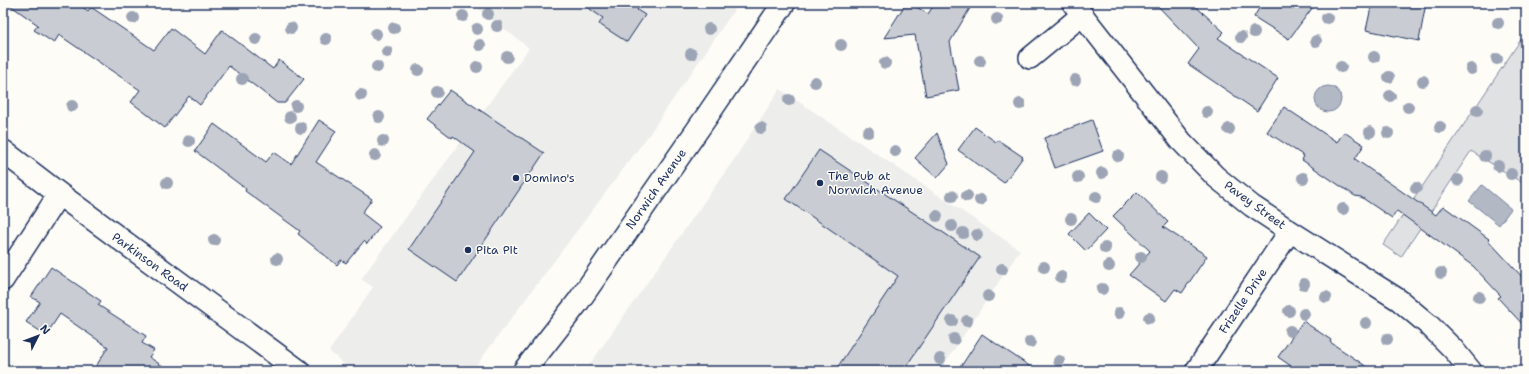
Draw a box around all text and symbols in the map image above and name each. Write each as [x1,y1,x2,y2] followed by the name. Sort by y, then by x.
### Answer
[622,145,690,233] street label: Norwich Avenue
[828,168,923,198] place label: The Pub at Norwich Avenue
[524,170,575,186] place label: Domino's
[511,173,521,183] marker: Domino's
[1221,177,1289,233] street label: Pavey Street
[815,178,825,188] marker: The Pub at Norwich Avenue
[109,229,192,295] street label: Parkinson Road
[476,242,518,258] place label: Pita Pit
[463,245,473,255] marker: Pita Pit
[1215,265,1271,337] street label: Frizelle Drive
[18,316,58,356] north arrow
[37,321,54,338] text: N

